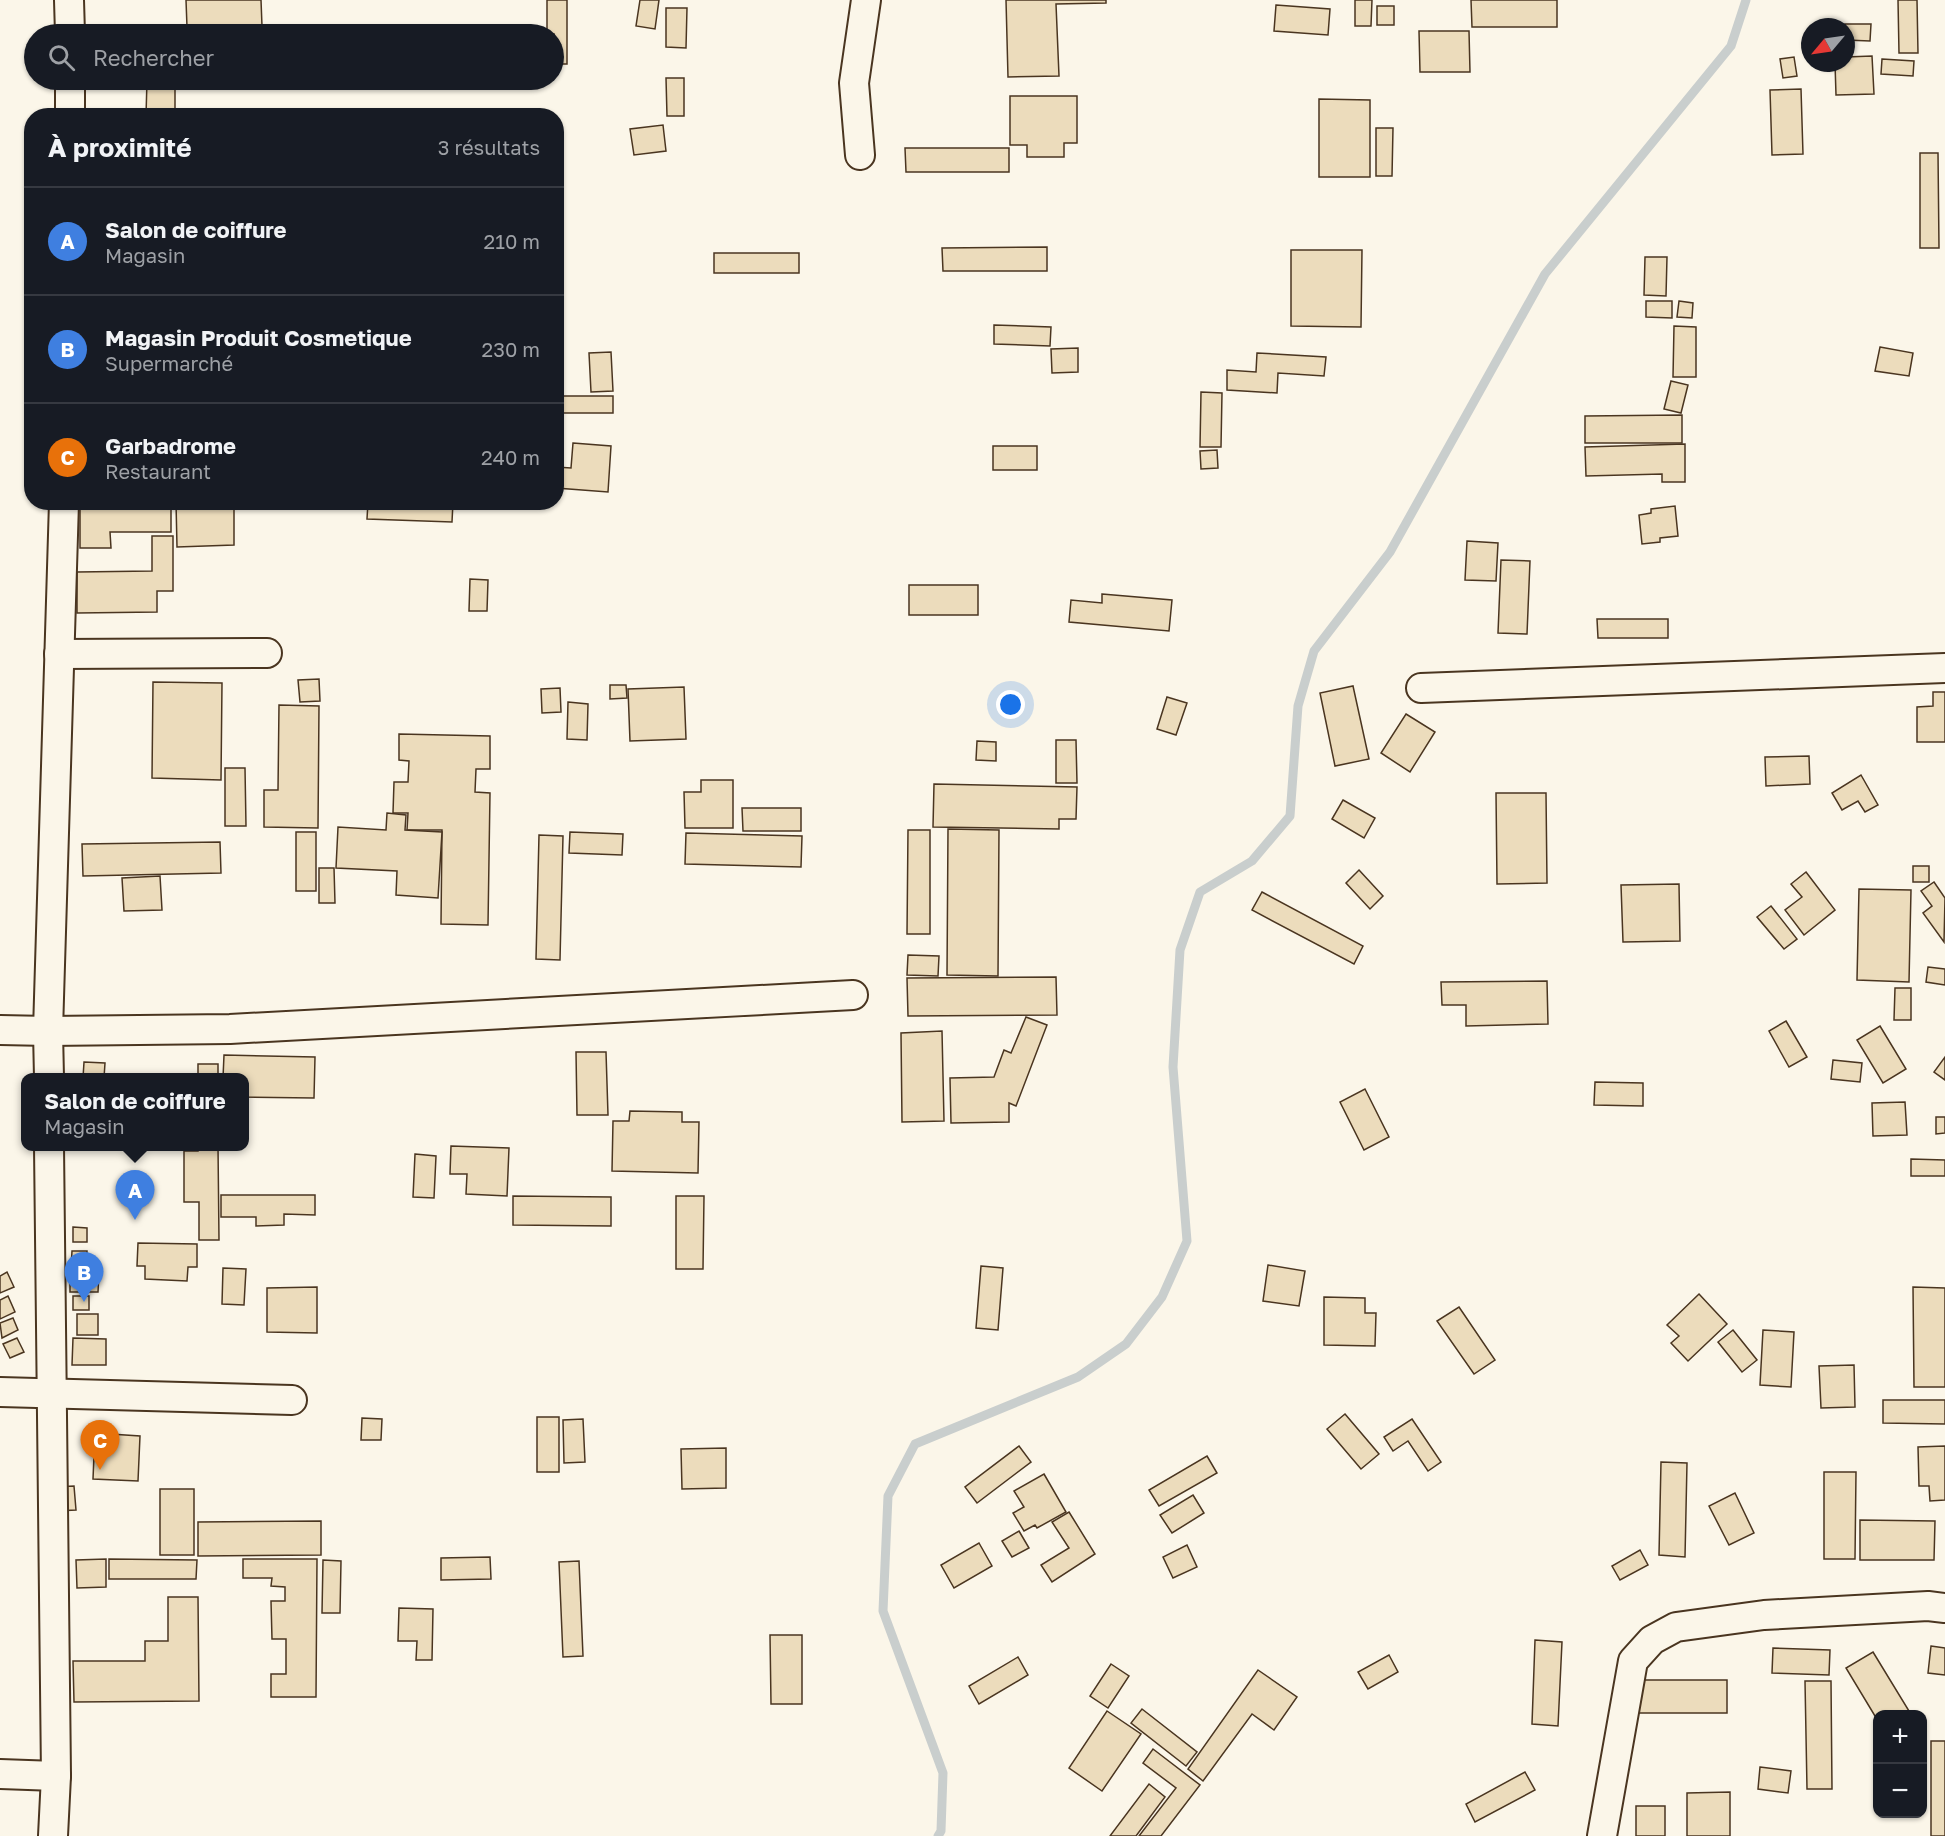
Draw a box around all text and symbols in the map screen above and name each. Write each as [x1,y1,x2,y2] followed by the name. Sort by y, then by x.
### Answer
[1801,18,1855,72] north arrow
[24,24,564,90] search box
[45,41,78,74] icon: search
[93,44,214,71] text: Rechercher
[48,132,192,163] text: À proximité
[438,135,540,159] text: 3 résultats
[105,216,286,243] text: Salon de coiffure
[60,229,75,253] text: A
[484,229,540,253] text: 210 m
[105,243,185,267] text: Magasin
[105,324,412,351] text: Magasin Produit Cosmetique
[60,337,75,361] text: B
[482,337,540,361] text: 230 m
[105,351,233,375] text: Supermarché
[105,432,236,459] text: Garbadrome
[60,445,75,469] text: C
[481,445,540,469] text: 240 m
[105,459,211,483] text: Restaurant
[996,690,1025,719] your location
[21,1073,249,1151] popup
[44,1087,226,1114] text: Salon de coiffure
[44,1114,125,1138] text: Magasin
[116,1170,154,1220] pin: A
[64,1252,104,1302] pin: B
[80,1420,120,1470] pin: C
[1873,1710,1927,1818] map controls
[1873,1710,1927,1764] button: +
[1873,1764,1927,1818] button: −

